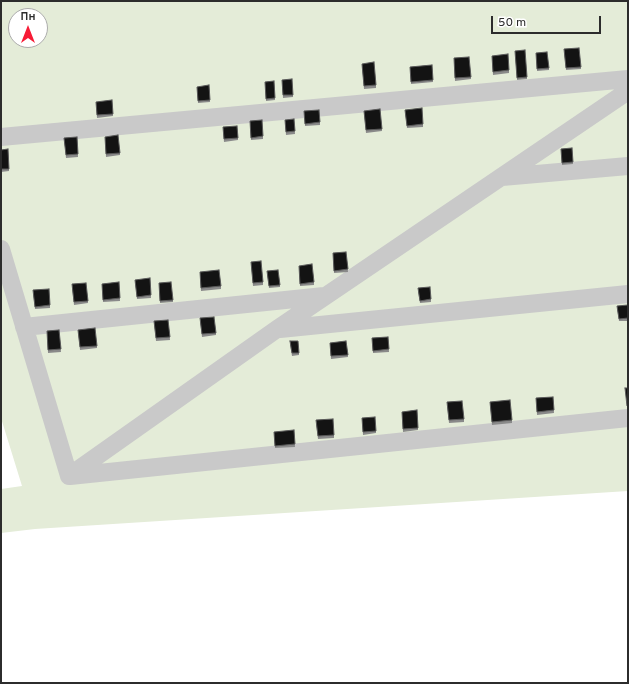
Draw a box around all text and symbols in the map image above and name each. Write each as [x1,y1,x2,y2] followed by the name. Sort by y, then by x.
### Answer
[8,8,48,48] north arrow
[493,8,603,34] scale bar
[21,10,35,24] text: Пн
[498,15,526,31] text: 50 m

